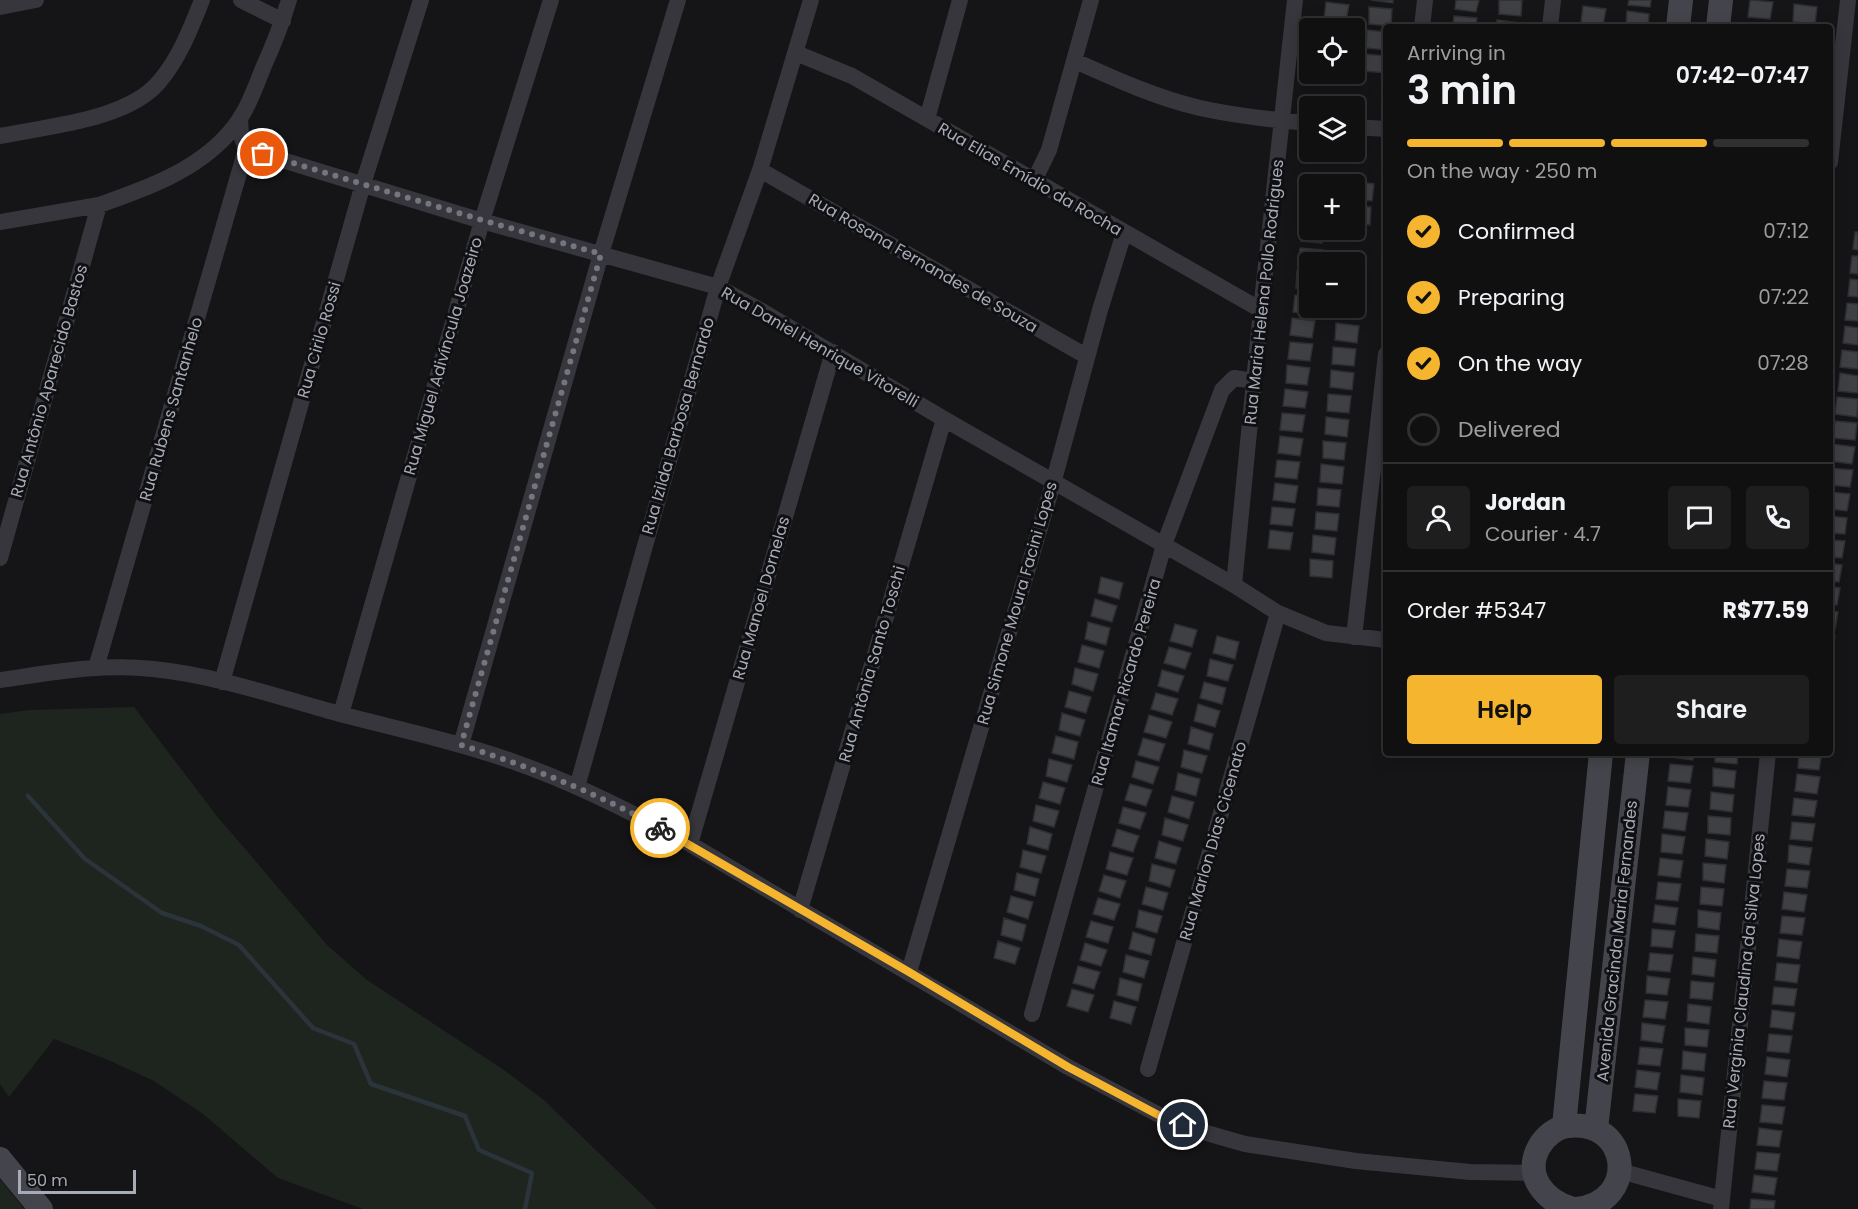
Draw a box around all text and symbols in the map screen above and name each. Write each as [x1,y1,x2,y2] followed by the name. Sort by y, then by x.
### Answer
[1299,18,1365,318] map controls
[1299,18,1365,84] button: locate
[1407,39,1506,67] text: Arriving in
[1676,60,1809,91] text: 07:42–07:47
[1407,63,1517,118] text: 3 min
[1299,96,1365,162] button: layers
[934,117,1126,241] street label: Rua Elias Emídio da Rocha
[237,128,288,179] pin
[246,137,279,170] icon: bag
[1407,157,1597,185] text: On the way · 250 m
[1239,158,1289,426] street label: Rua Maria Helena Pollo Rodrigues
[1299,174,1365,240] button: +
[804,188,1042,338] street label: Rua Rosana Fernandes de Souza
[1407,215,1440,248] icon: check
[1458,216,1575,247] text: Confirmed
[1763,217,1809,245] text: 07:12
[398,234,488,478] street label: Rua Miguel Adivíncula Joazeiro
[1299,252,1365,318] button: −
[5,262,93,500] street label: Rua Antônio Aparecido Bastos
[291,279,347,401] street label: Rua Cirilo Rossi
[717,281,923,413] street label: Rua Daniel Henrique Vitorelli
[1407,281,1440,314] icon: check
[1458,282,1565,313] text: Preparing
[1758,283,1809,311] text: 07:22
[134,314,208,504] street label: Rua Rubens Santanhelo
[636,315,720,537] street label: Rua Izilda Barbosa Bernardo
[1407,347,1440,380] icon: check
[1458,348,1582,379] text: On the way
[1757,349,1809,377] text: 07:28
[1458,414,1561,445] text: Delivered
[971,479,1063,727] street label: Rua Simone Moura Facini Lopes
[1407,486,1470,549] button: person
[1668,486,1731,549] button: chat
[1746,486,1809,549] button: phone
[1485,487,1566,518] text: Jordan
[727,514,795,682] street label: Rua Manoel Dornelas
[1485,520,1601,548] text: Courier · 4.7
[833,563,911,765] street label: Rua Antônia Santo Toschi
[1085,576,1167,788] street label: Rua Itamar Ricardo Pereira
[1407,595,1546,626] text: Order #5347
[1723,595,1809,626] text: R$77.59
[1407,675,1602,744] button: Help
[1614,675,1809,744] button: Share
[1174,739,1252,943] street label: Rua Marlon Dias Cicenato
[630,798,690,858] courier
[1591,799,1643,1083] street label: Avenida Gracinda Maria Fernandes
[644,812,677,845] icon: bike
[1717,832,1771,1130] street label: Rua Verginia Claudina da Silva Lopes
[1157,1099,1208,1150] pin
[1166,1108,1199,1141] icon: home
[18,1167,136,1194] scale bar
[27,1169,68,1192] text: 50 m

